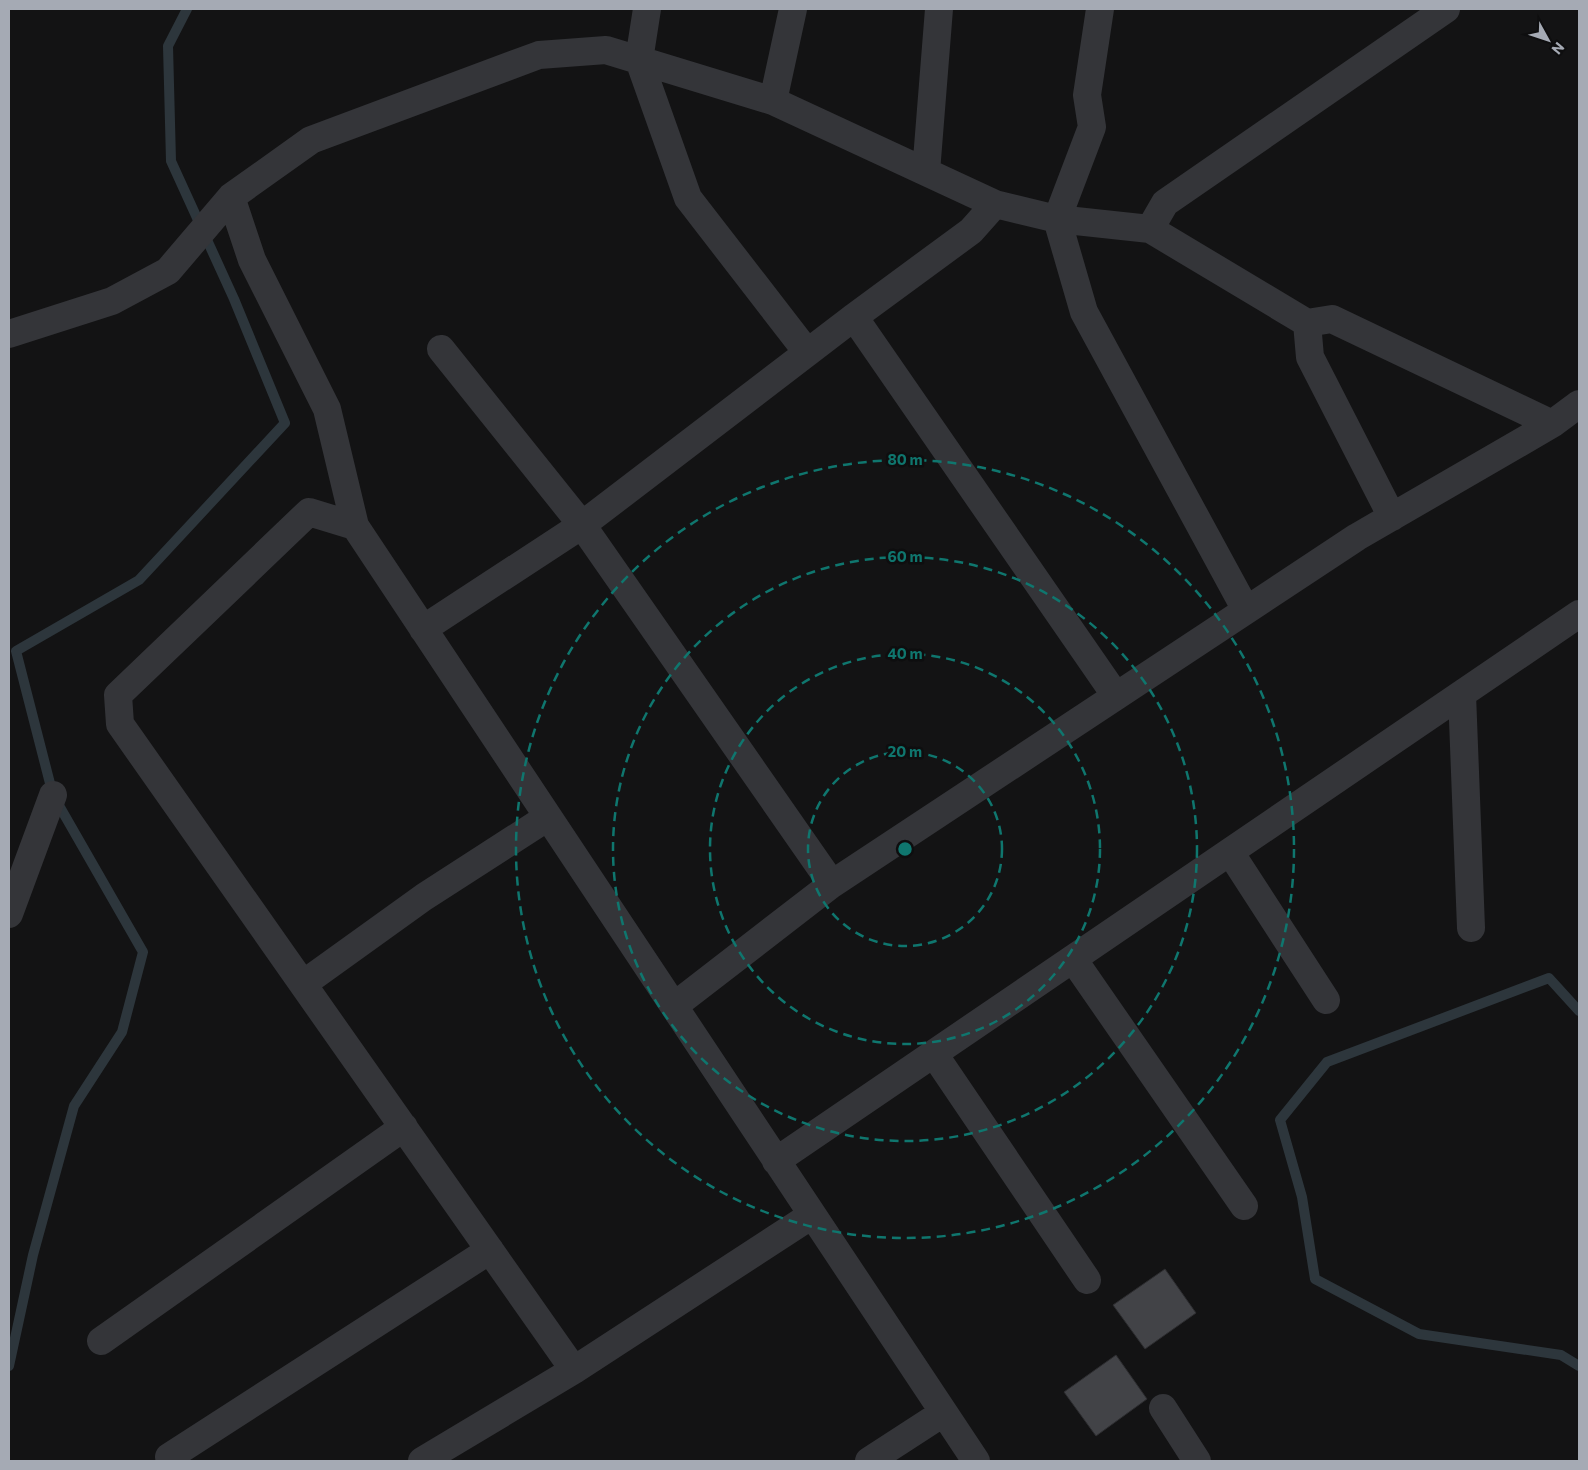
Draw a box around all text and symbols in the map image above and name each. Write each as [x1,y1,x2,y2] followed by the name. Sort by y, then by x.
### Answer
[1523,15,1573,65] north arrow
[1548,39,1568,58] text: N
[887,450,923,468] text: 80 m
[887,547,923,565] text: 60 m
[887,644,923,662] text: 40 m
[888,742,922,760] text: 20 m
[896,840,914,858] centre of rings

